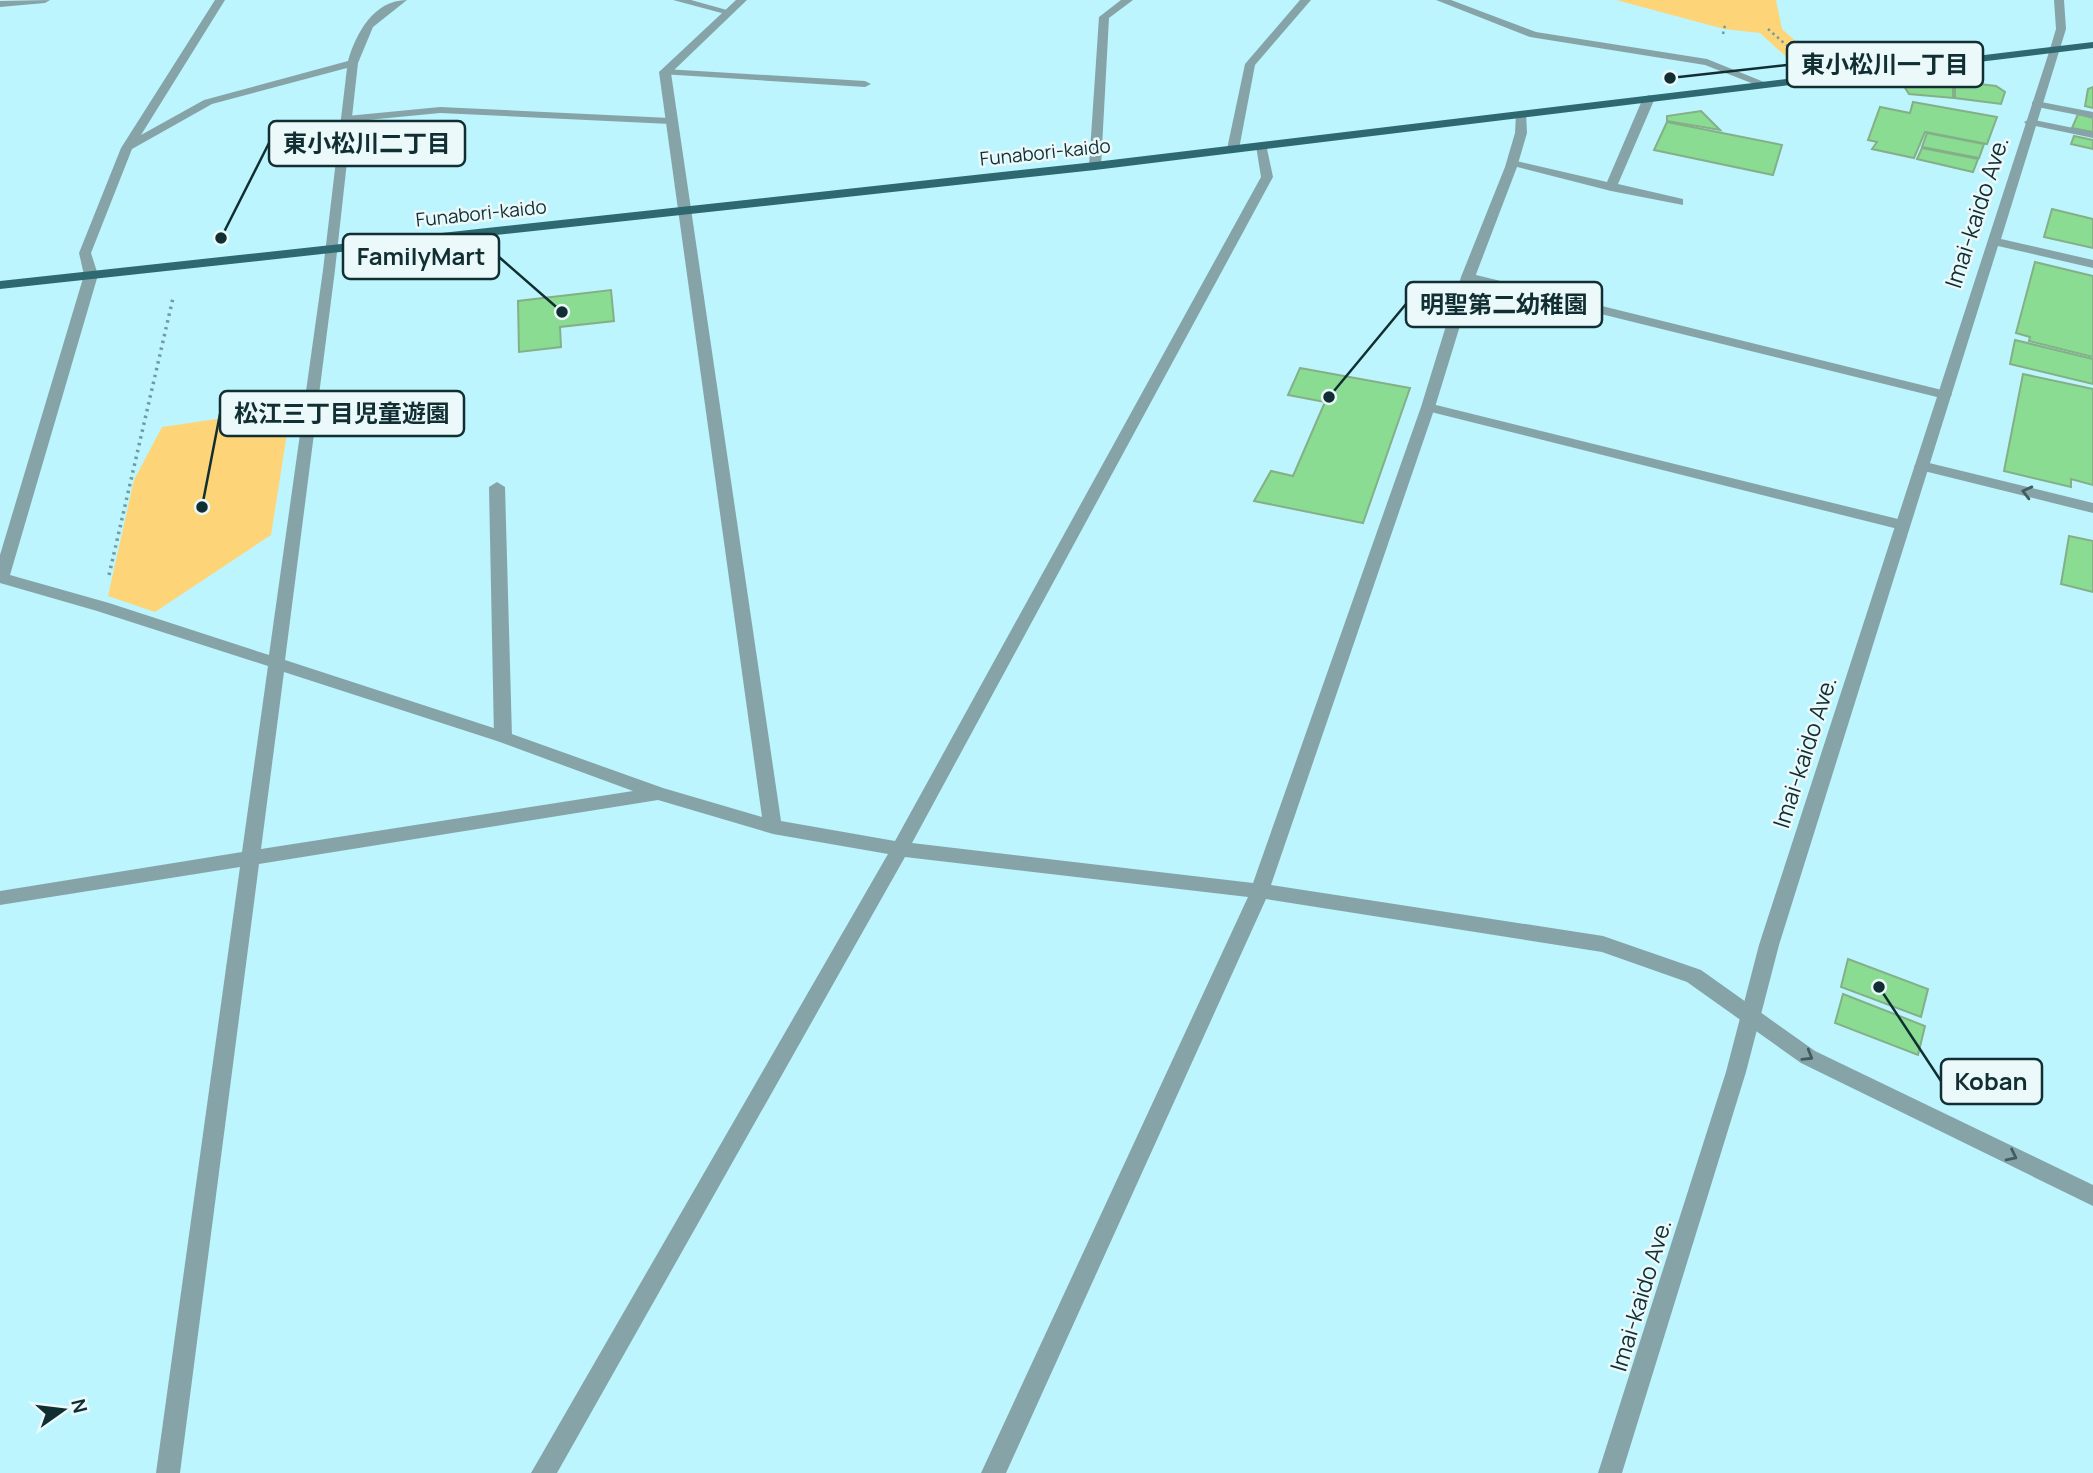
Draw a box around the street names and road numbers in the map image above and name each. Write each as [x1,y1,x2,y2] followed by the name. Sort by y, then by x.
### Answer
[978,132,1112,172] street label: Funabori-kaido
[1936,132,2016,292] street label: Imai-kaido Ave.
[414,193,548,233] street label: Funabori-kaido
[1764,672,1844,832] street label: Imai-kaido Ave.
[1602,1215,1678,1375] street label: Imai-kaido Ave.

